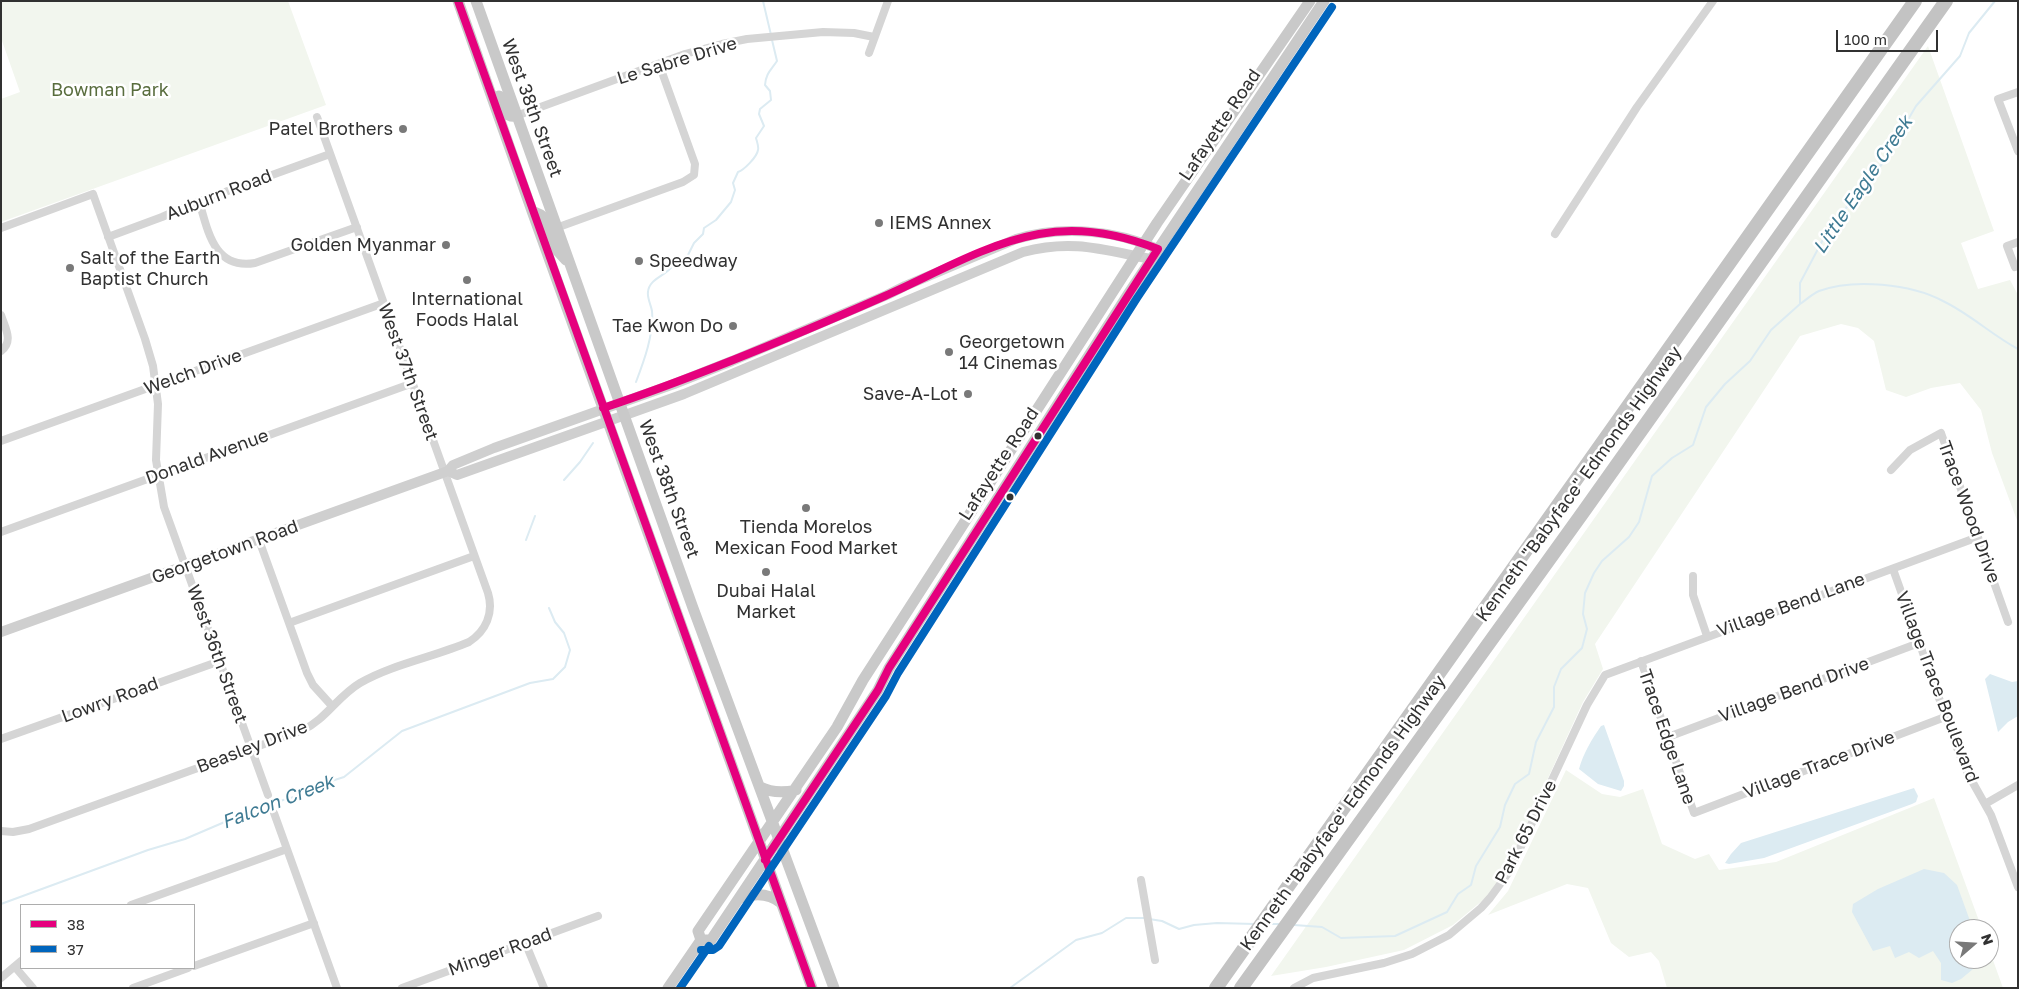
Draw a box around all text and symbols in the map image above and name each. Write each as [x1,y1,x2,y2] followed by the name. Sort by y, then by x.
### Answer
[1839,20,1942,52] scale bar
[1844,30,1887,48] text: 100 m
[614,33,740,89] street label: Le Sabre Drive
[497,36,567,180] street label: West 38th Street
[1175,65,1265,185] street label: Lafayette Road
[51,79,169,101] park label: Bowman Park
[1809,112,1917,258] water label: Little Eagle Creek
[269,118,393,140] place label: Patel Brothers
[397,123,409,135] marker: Patel Brothers
[163,165,275,225] street label: Auburn Road
[889,212,991,234] place label: IEMS Annex
[873,217,885,229] marker: IEMS Annex
[290,234,436,256] place label: Golden Myanmar
[440,239,452,251] marker: Golden Myanmar
[80,247,220,290] place label: Salt of the Earth Baptist Church
[649,250,738,272] place label: Speedway
[633,255,645,267] marker: Speedway
[64,262,76,274] marker: Salt of the Earth Baptist Church
[461,274,473,286] marker: International Foods Halal
[411,288,523,330] place label: International Foods Halal
[373,300,443,444] street label: West 37th Street
[612,315,723,337] place label: Tae Kwon Do
[727,320,739,332] marker: Tae Kwon Do
[959,331,1065,374] place label: Georgetown 14 Cinemas
[1472,342,1686,626] street label: Kenneth "Babyface" Edmonds Highway
[141,344,245,400] street label: Welch Drive
[943,346,955,358] marker: Georgetown 14 Cinemas
[863,383,958,405] place label: Save-A-Lot
[962,388,974,400] marker: Save-A-Lot
[955,404,1043,524] street label: Lafayette Road
[634,417,704,561] street label: West 38th Street
[143,425,271,489] street label: Donald Avenue
[1033,431,1043,441] unlabelled marker
[1933,438,2005,586] street label: Trace Wood Drive
[1005,492,1015,502] unlabelled marker
[800,502,812,514] marker: Tienda Morelos Mexican Food Market
[149,515,301,589] street label: Georgetown Road
[714,516,898,558] place label: Tienda Morelos Mexican Food Market
[760,566,772,578] marker: Dubai Halal Market
[1714,568,1868,642] street label: Village Bend Lane
[716,580,816,622] place label: Dubai Halal Market
[182,582,252,726] street label: West 36th Street
[1891,588,1983,786] street label: Village Trace Boulevard
[1716,653,1872,727] street label: Village Bend Drive
[1634,667,1700,807] street label: Trace Edge Lane
[1236,671,1450,955] street label: Kenneth "Babyface" Edmonds Highway
[59,672,161,728] street label: Lowry Road
[193,716,311,778] street label: Beasley Drive
[1740,726,1898,804] street label: Village Trace Drive
[219,770,337,834] water label: Falcon Creek
[1491,776,1561,888] street label: Park 65 Drive
[20,904,195,969] legend
[67,915,85,933] text: 38
[1949,919,1999,969] north arrow
[445,923,555,981] street label: Minger Road
[1978,931,1997,947] text: N
[67,940,84,958] text: 37

